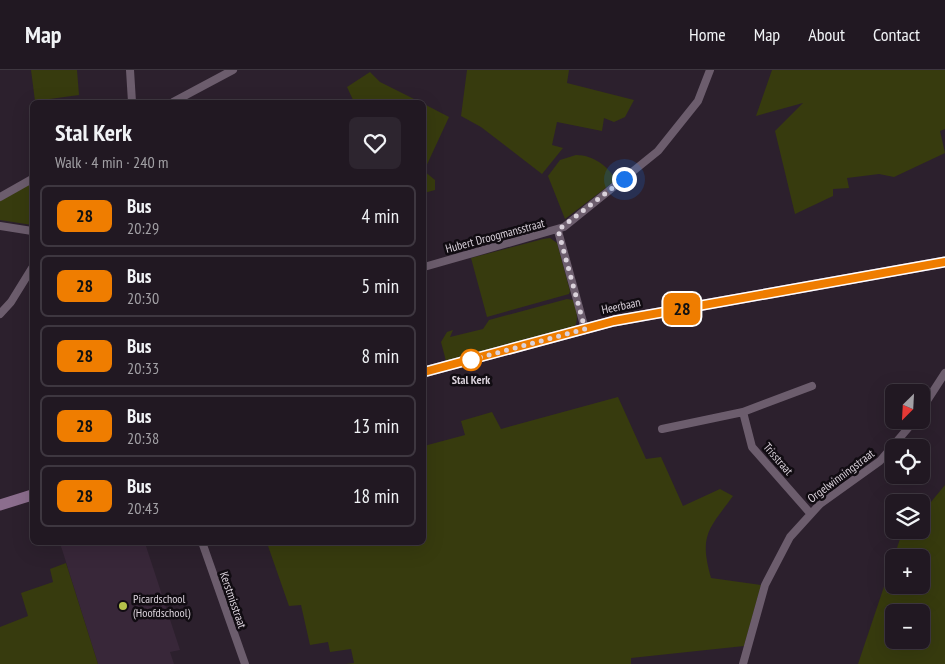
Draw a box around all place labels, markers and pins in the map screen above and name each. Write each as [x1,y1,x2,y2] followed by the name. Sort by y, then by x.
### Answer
[460,349,482,371] marker: Stal Kerk
[452,372,490,387] place label: Stal Kerk
[133,591,191,620] place label: Picardschool (Hoofdschool)
[117,600,129,612] marker: Picardschool (Hoofdschool)

